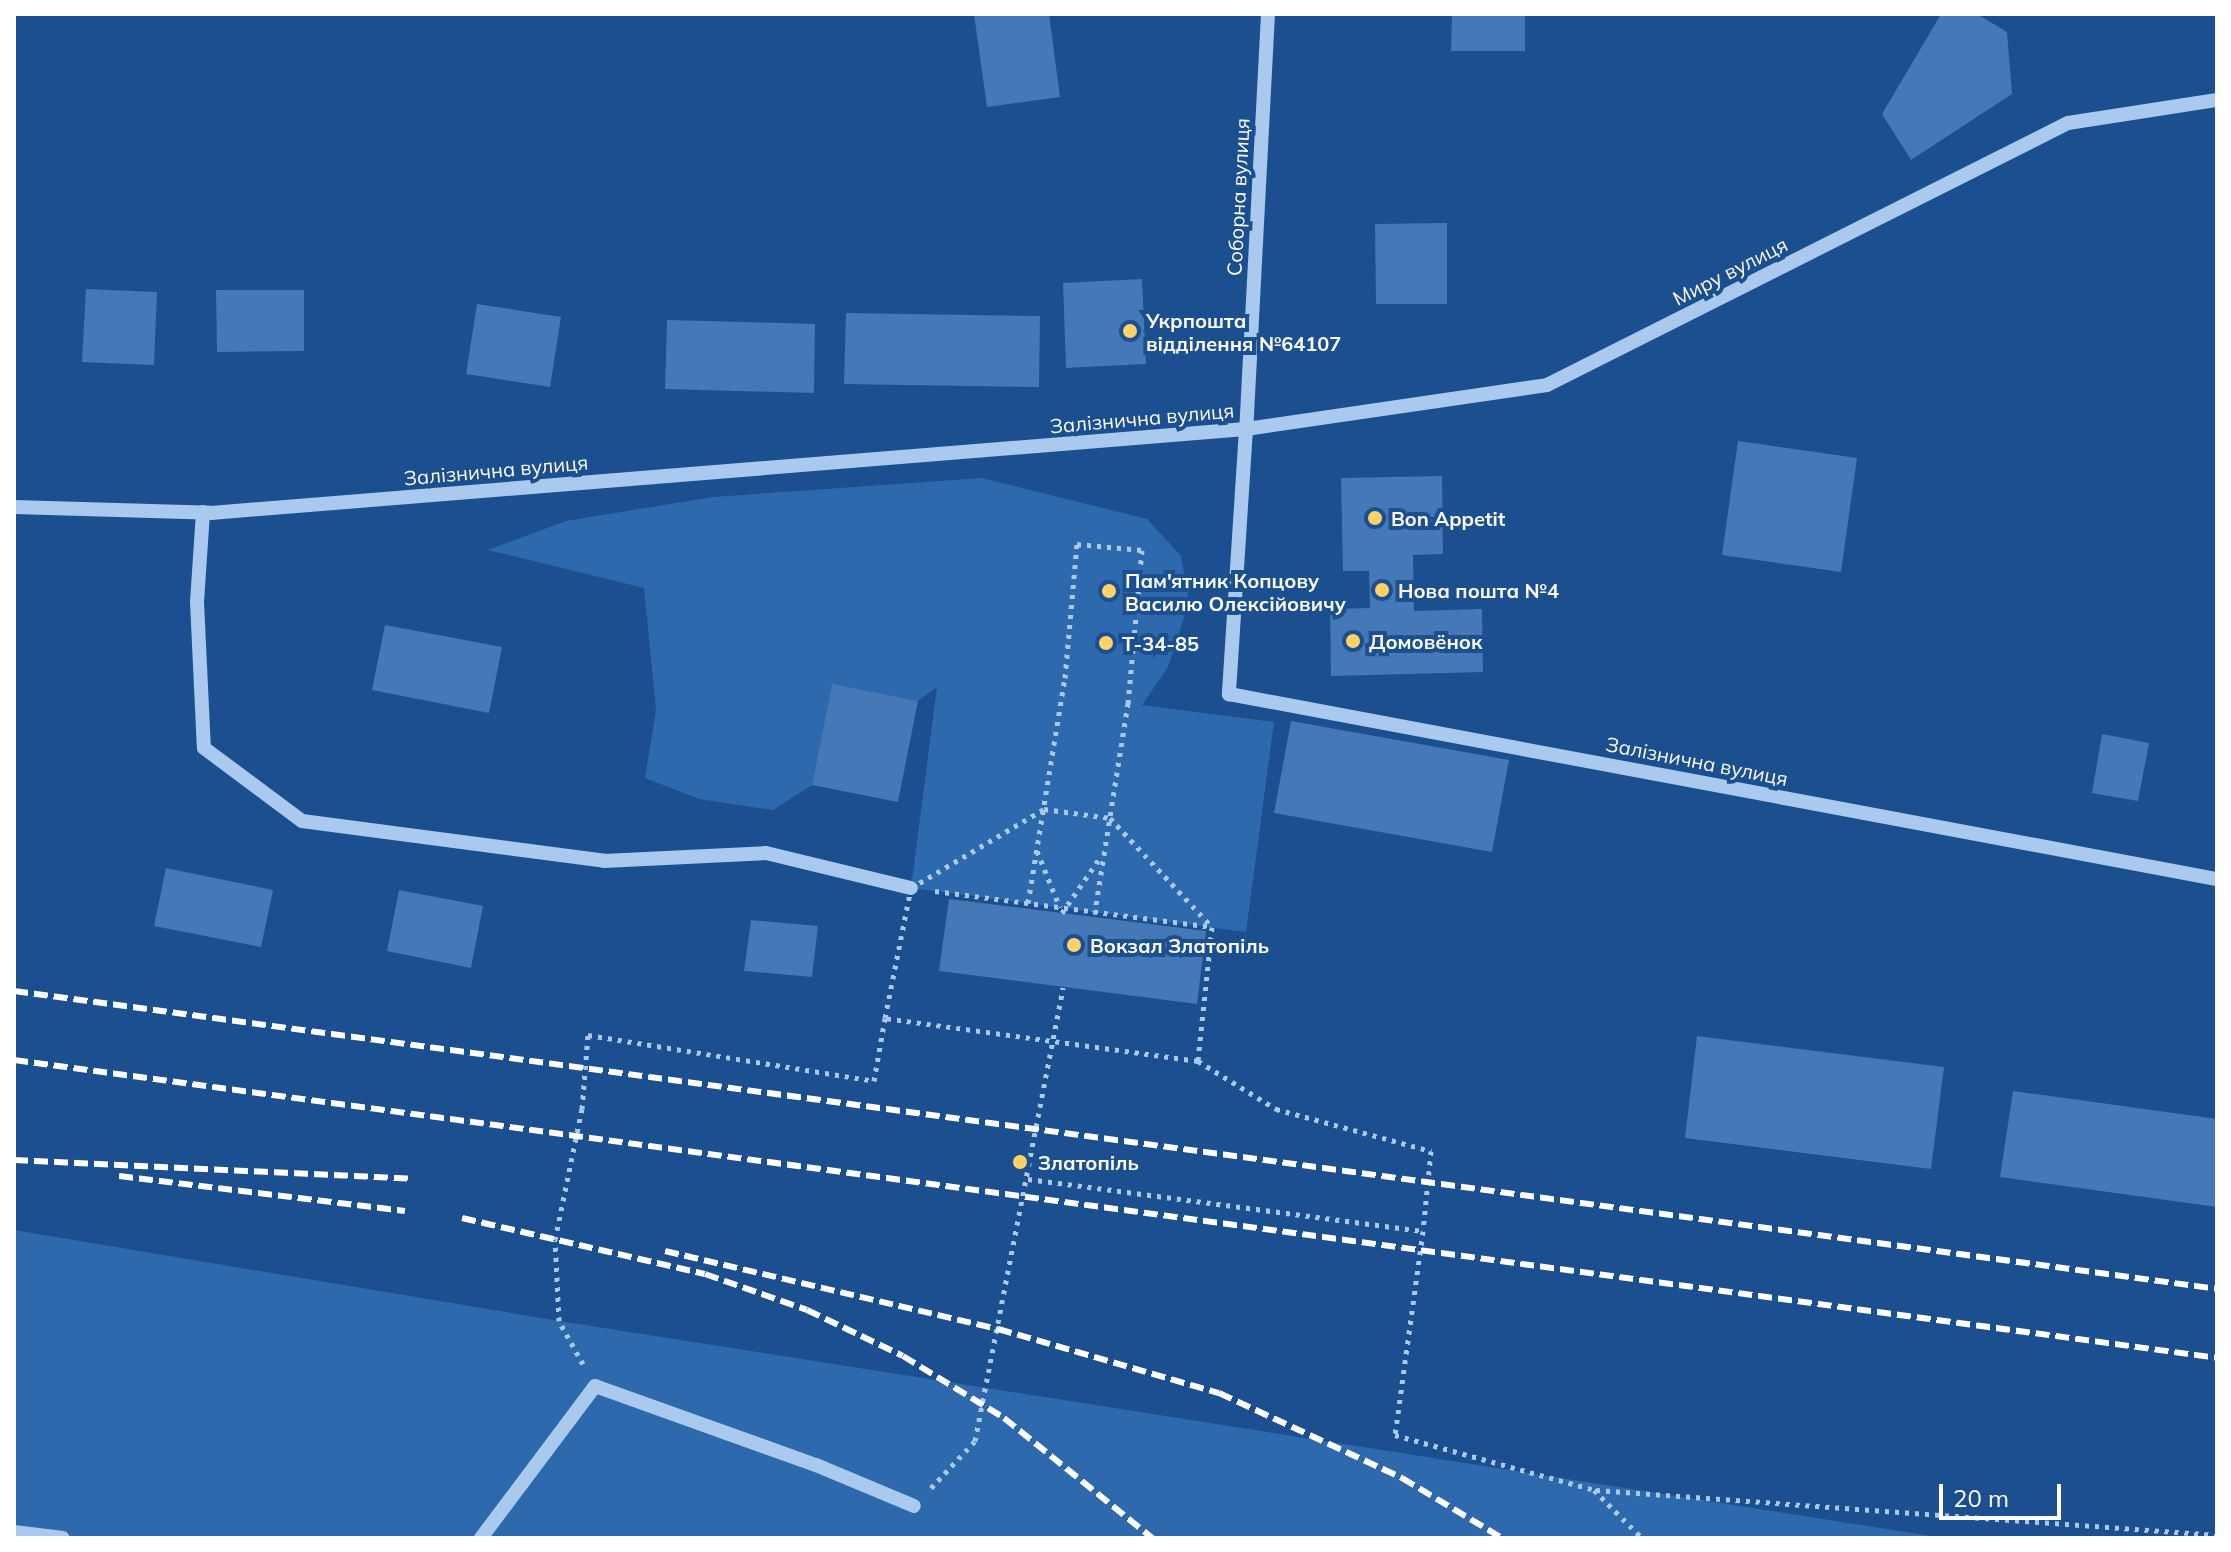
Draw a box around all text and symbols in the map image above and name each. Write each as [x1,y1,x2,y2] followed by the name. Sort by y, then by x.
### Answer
[1222,117,1254,277] street label: Соборна вулиця
[1669,232,1791,310] street label: Миру вулиця
[1146,308,1341,355] place label: Укрпошта відділення №64107
[1121,322,1139,340] marker: Укрпошта відділення №64107
[1049,398,1235,438] street label: Залізнична вулиця
[403,450,589,490] street label: Залізнична вулиця
[1391,506,1505,530] place label: Bon Appetit
[1366,509,1384,527] marker: Bon Appetit
[1125,568,1346,615] place label: Пам'ятник Копцову Василю Олексійовичу
[1398,578,1559,602] place label: Нова пошта №4
[1373,581,1391,599] marker: Нова пошта №4
[1100,582,1118,600] marker: Пам'ятник Копцову Василю Олексійовичу
[1369,629,1482,653] place label: Домовёнок
[1122,631,1199,655] place label: Т-34-85
[1344,632,1362,650] marker: Домовёнок
[1097,634,1115,652] marker: Т-34-85
[1604,732,1790,790] street label: Залізнична вулиця
[1090,933,1269,957] place label: Вокзал Златопіль
[1065,936,1083,954] marker: Вокзал Златопіль
[1038,1150,1139,1174] place label: Златопіль
[1009,1151,1031,1173] marker: Златопіль
[1943,1468,2065,1518] scale bar
[1953,1483,2009,1513] text: 20 m

